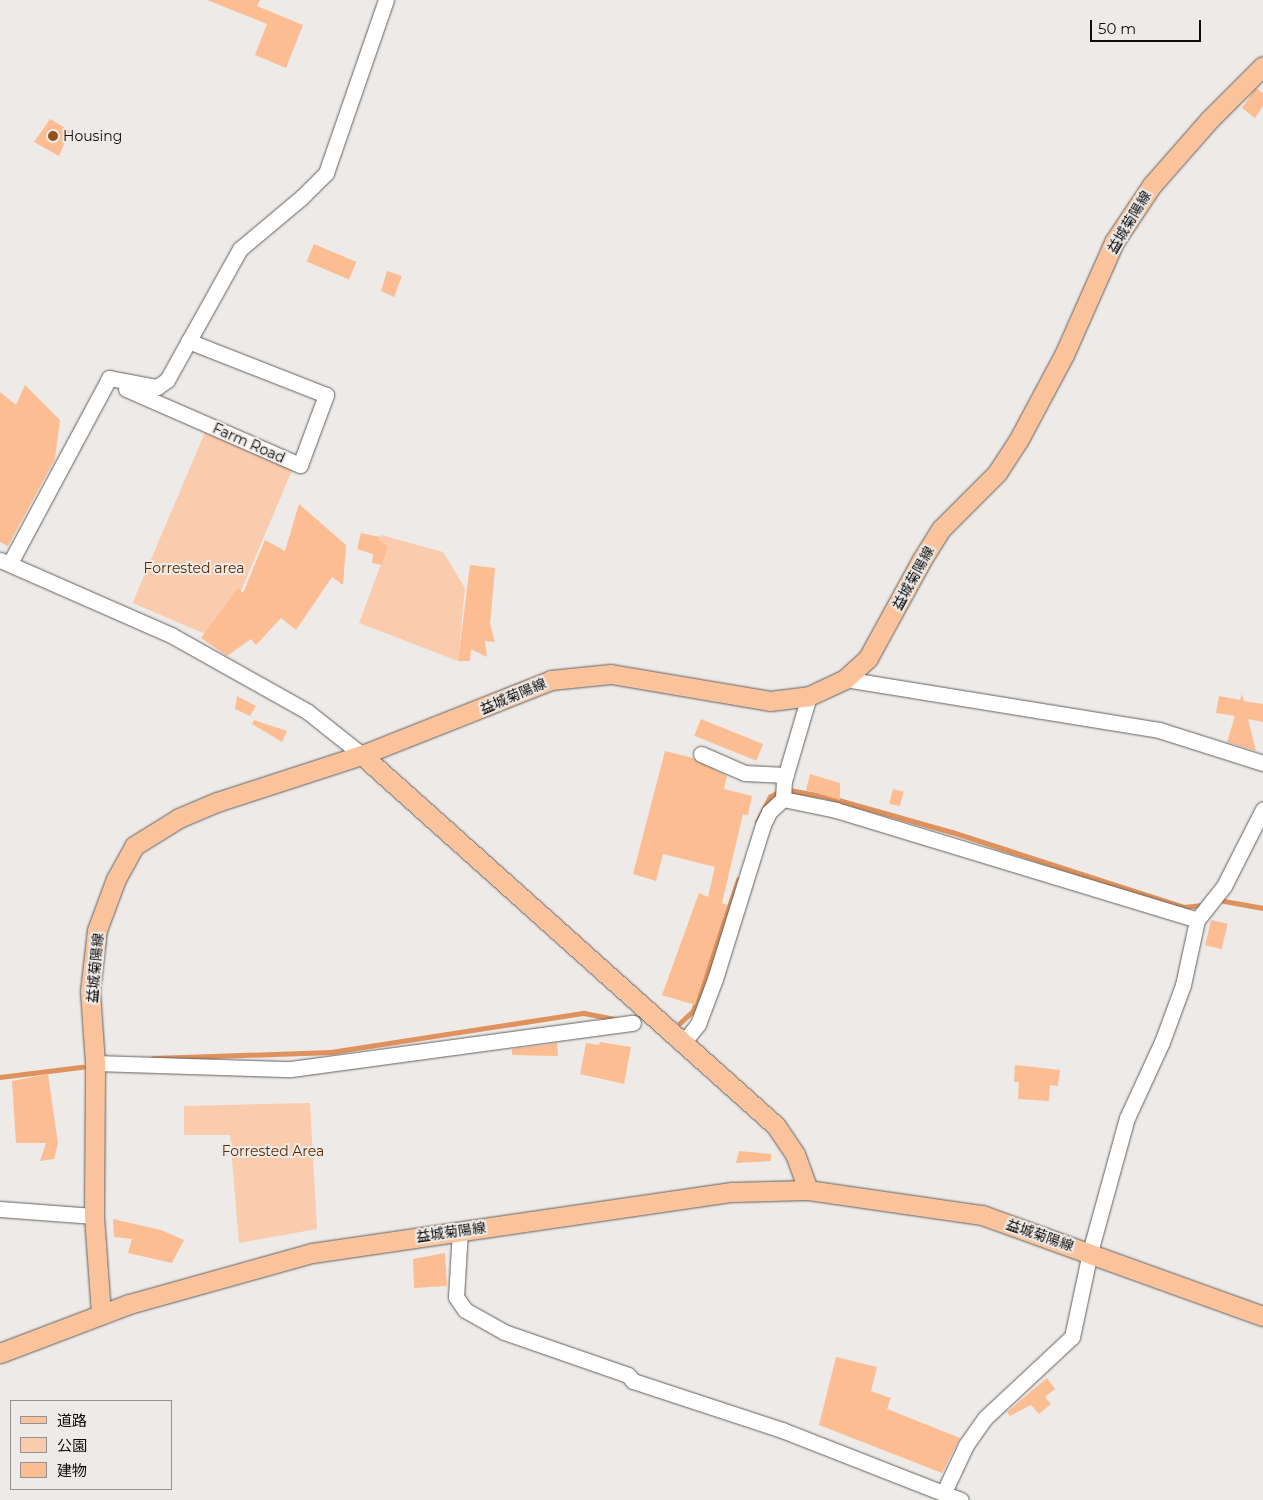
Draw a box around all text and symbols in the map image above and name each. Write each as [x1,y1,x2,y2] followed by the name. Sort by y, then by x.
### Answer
[1093,10,1204,42] scale bar
[1098,19,1136,38] text: 50 m
[63,128,122,144] place label: Housing
[47,130,59,142] marker: Housing
[1104,188,1154,256] street label: 益城菊陽線
[210,420,288,466] street label: Farm Road
[889,543,937,613] street label: 益城菊陽線
[144,560,244,576] park label: Forrested area
[478,675,548,717] street label: 益城菊陽線
[84,932,106,1004] street label: 益城菊陽線
[222,1143,324,1159] park label: Forrested Area
[1004,1216,1076,1254] street label: 益城菊陽線
[415,1219,487,1245] street label: 益城菊陽線
[10,1400,172,1490] legend
[57,1411,87,1430] text: 道路
[57,1436,87,1455] text: 公園
[57,1461,87,1480] text: 建物

